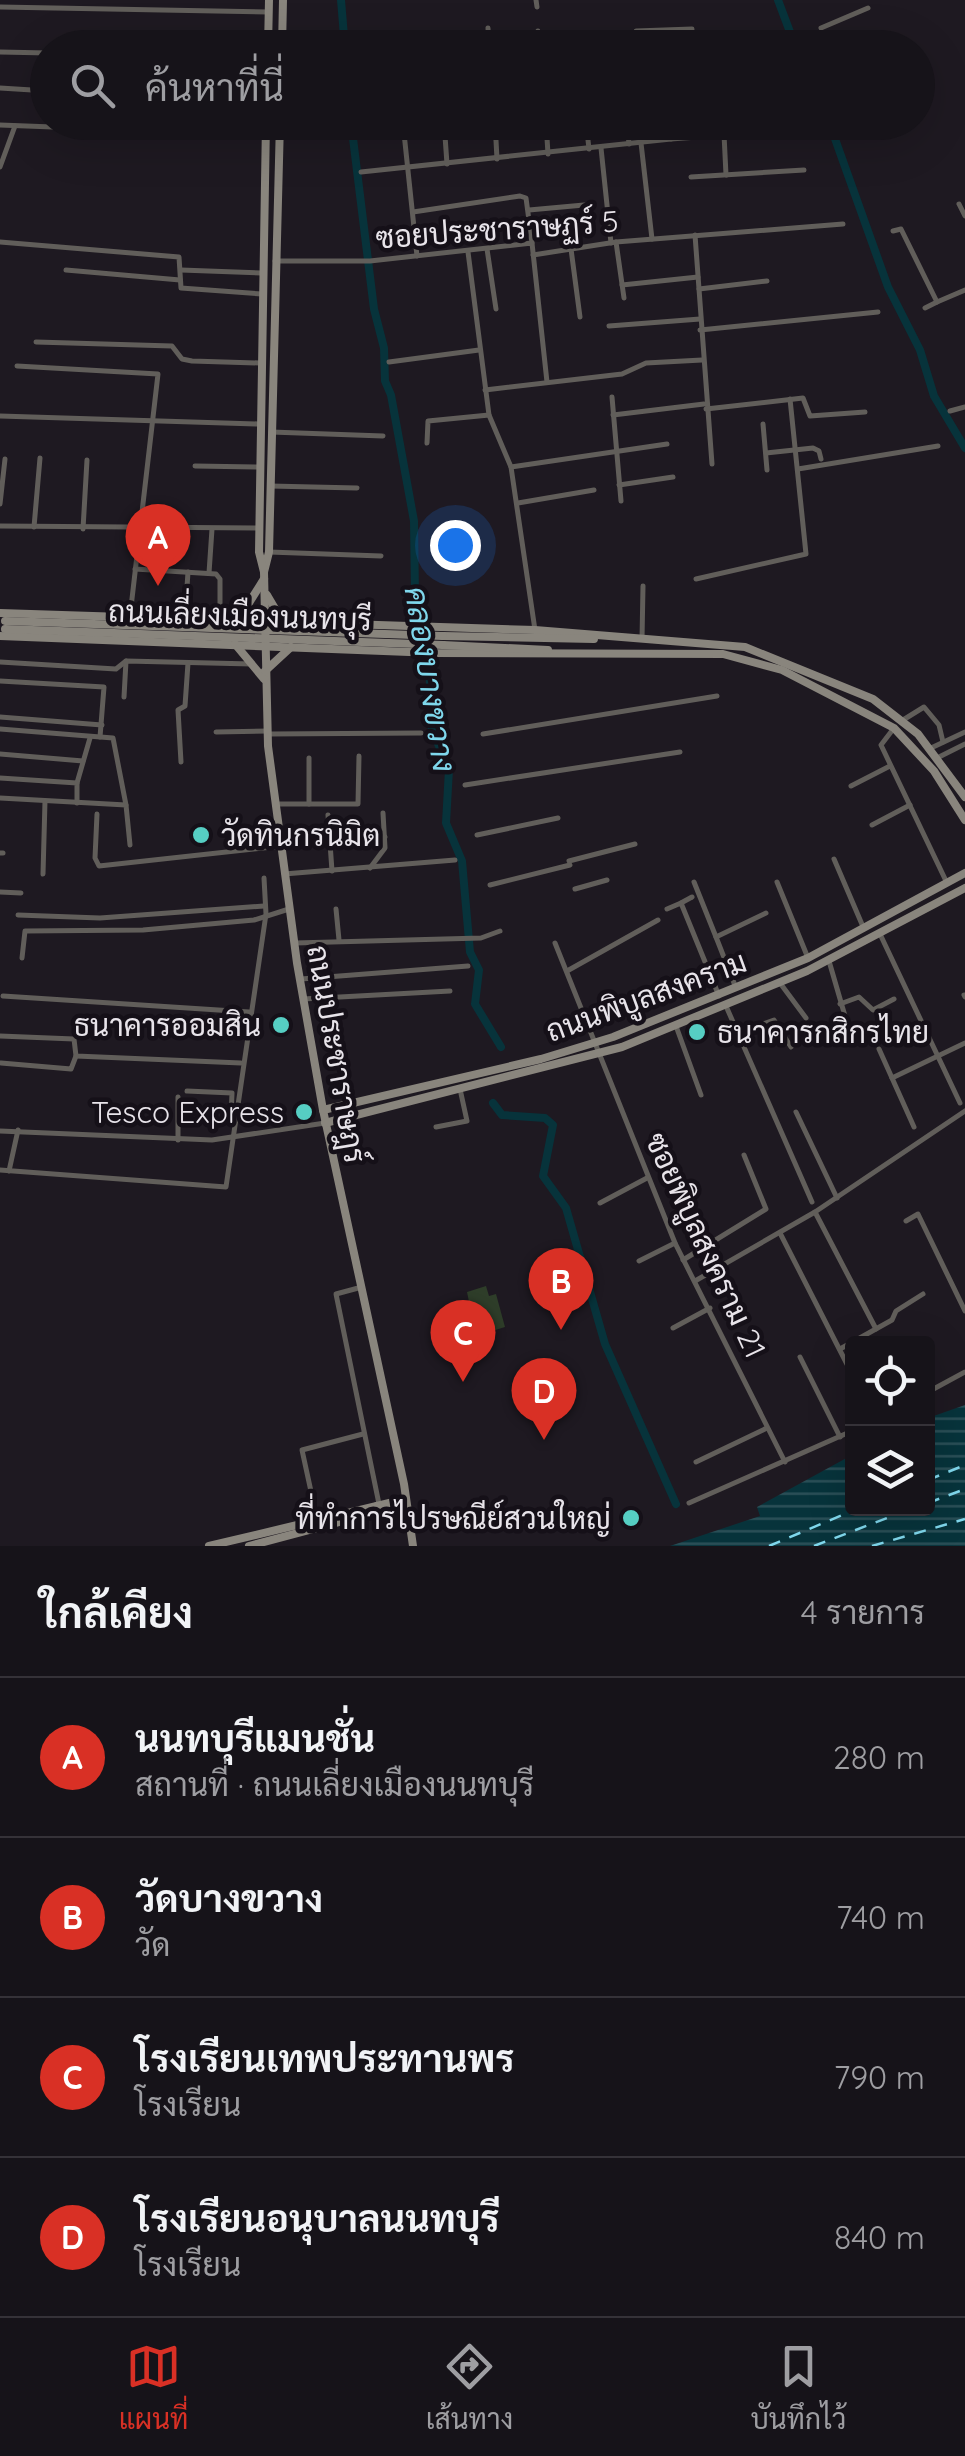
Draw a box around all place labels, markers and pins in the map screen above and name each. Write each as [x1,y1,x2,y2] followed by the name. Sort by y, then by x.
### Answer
[126,504,190,586] pin: A
[221,816,380,854] place label: วัดทินกรนิมิต
[190,824,212,846] marker: วัดทินกรนิมิต
[74,1006,261,1044] place label: ธนาคารออมสิน
[717,1013,929,1051] place label: ธนาคารกสิกรไทย
[270,1014,292,1036] marker: ธนาคารออมสิน
[686,1021,708,1043] marker: ธนาคารกสิกรไทย
[91,1093,284,1131] place label: Tesco Express
[293,1101,315,1123] marker: Tesco Express
[528,1248,594,1330] pin: B
[430,1300,496,1382] pin: C
[512,1358,576,1440] pin: D
[295,1493,611,1537] place label: ที่ทำการไปรษณีย์สวนใหญ่
[620,1507,642,1529] marker: ที่ทำการไปรษณีย์สวนใหญ่

